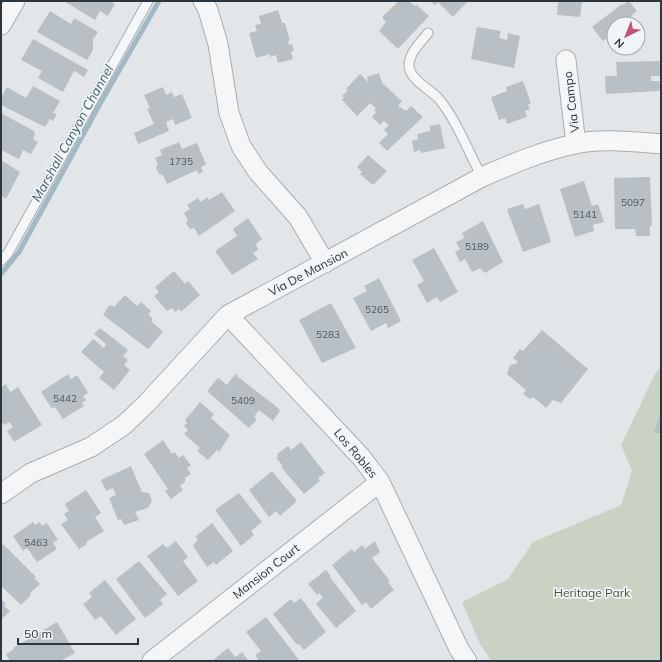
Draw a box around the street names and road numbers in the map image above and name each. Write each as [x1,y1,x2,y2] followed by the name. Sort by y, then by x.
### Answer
[560,70,582,133] street label: Via Campo
[266,245,350,299] street label: Via De Mansion
[331,425,381,481] street label: Los Robles
[230,540,302,602] street label: Mansion Court

